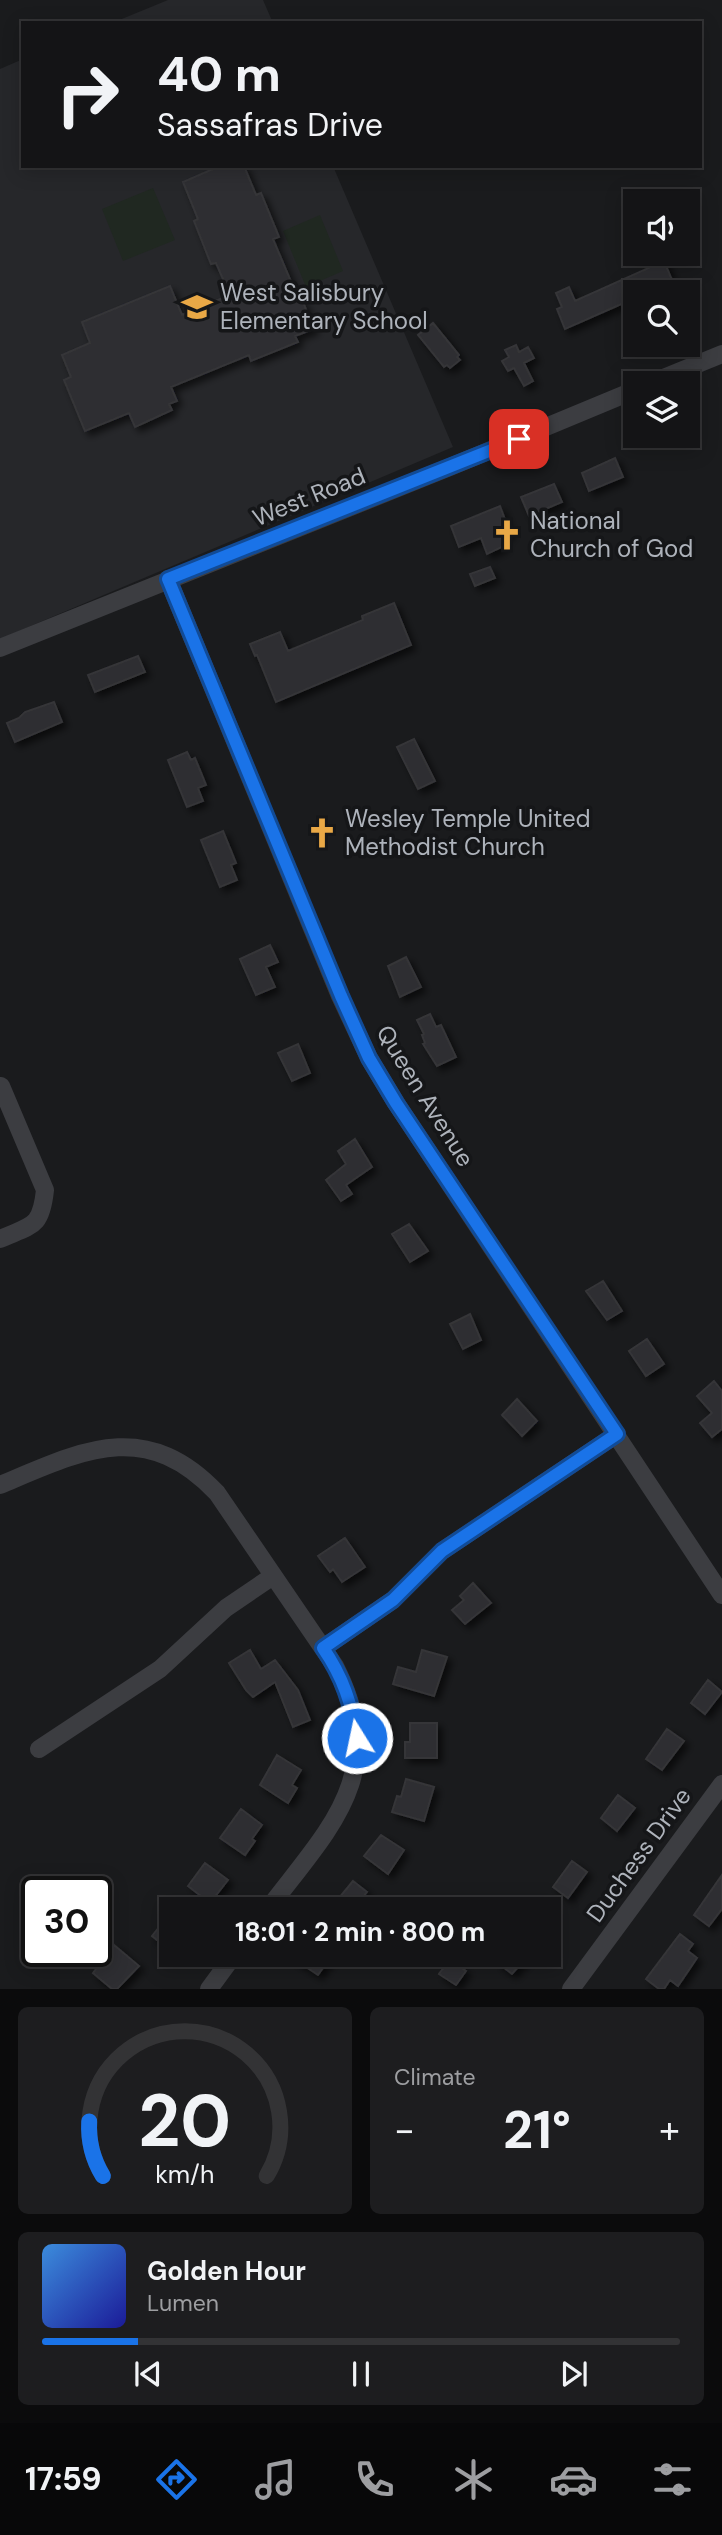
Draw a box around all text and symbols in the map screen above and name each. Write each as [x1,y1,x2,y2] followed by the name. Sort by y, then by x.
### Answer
[157,42,281,106] text: 40 m
[42,49,133,140] icon: right
[157,104,383,146] text: Sassafras Drive
[623,189,700,448] map controls
[623,189,700,266] button: sound
[220,277,428,336] place label: West Salisbury Elementary School
[623,280,700,357] button: search
[180,290,214,324] school or university icon: West Salisbury Elementary School
[623,371,700,448] button: layers
[489,409,549,469] pin
[500,420,538,458] icon: arrive
[248,460,370,533] street label: West Road
[530,505,693,564] place label: National Church of God
[490,518,524,552] church icon: National Church of God
[345,803,591,862] place label: Wesley Temple United Methodist Church
[305,816,339,850] church icon: Wesley Temple United Methodist Church
[370,1019,481,1172] street label: Queen Avenue
[320,1701,394,1775] position arrow
[579,1781,698,1928] street label: Duchess Drive
[21,1876,112,1967] speed limit sign: 30
[235,1915,485,1949] text: 18:01 · 2 min · 800 m
[394,2062,476,2092] text: Climate
[139,2075,231,2170] text: 20
[503,2096,571,2164] text: 21°
[394,2105,415,2155] text: −
[659,2105,680,2155] text: +
[155,2158,215,2191] text: km/h
[147,2254,306,2288] text: Golden Hour
[147,2288,219,2318] text: Lumen
[129,2355,167,2393] icon: previous
[342,2355,380,2393] icon: pause
[555,2355,593,2393] icon: next
[152,2455,201,2504] icon: directions
[251,2455,300,2504] icon: music
[350,2455,399,2504] icon: phone
[449,2455,498,2504] icon: climate
[549,2455,598,2504] icon: car
[648,2455,697,2504] icon: filters
[25,2458,102,2500] text: 17:59

